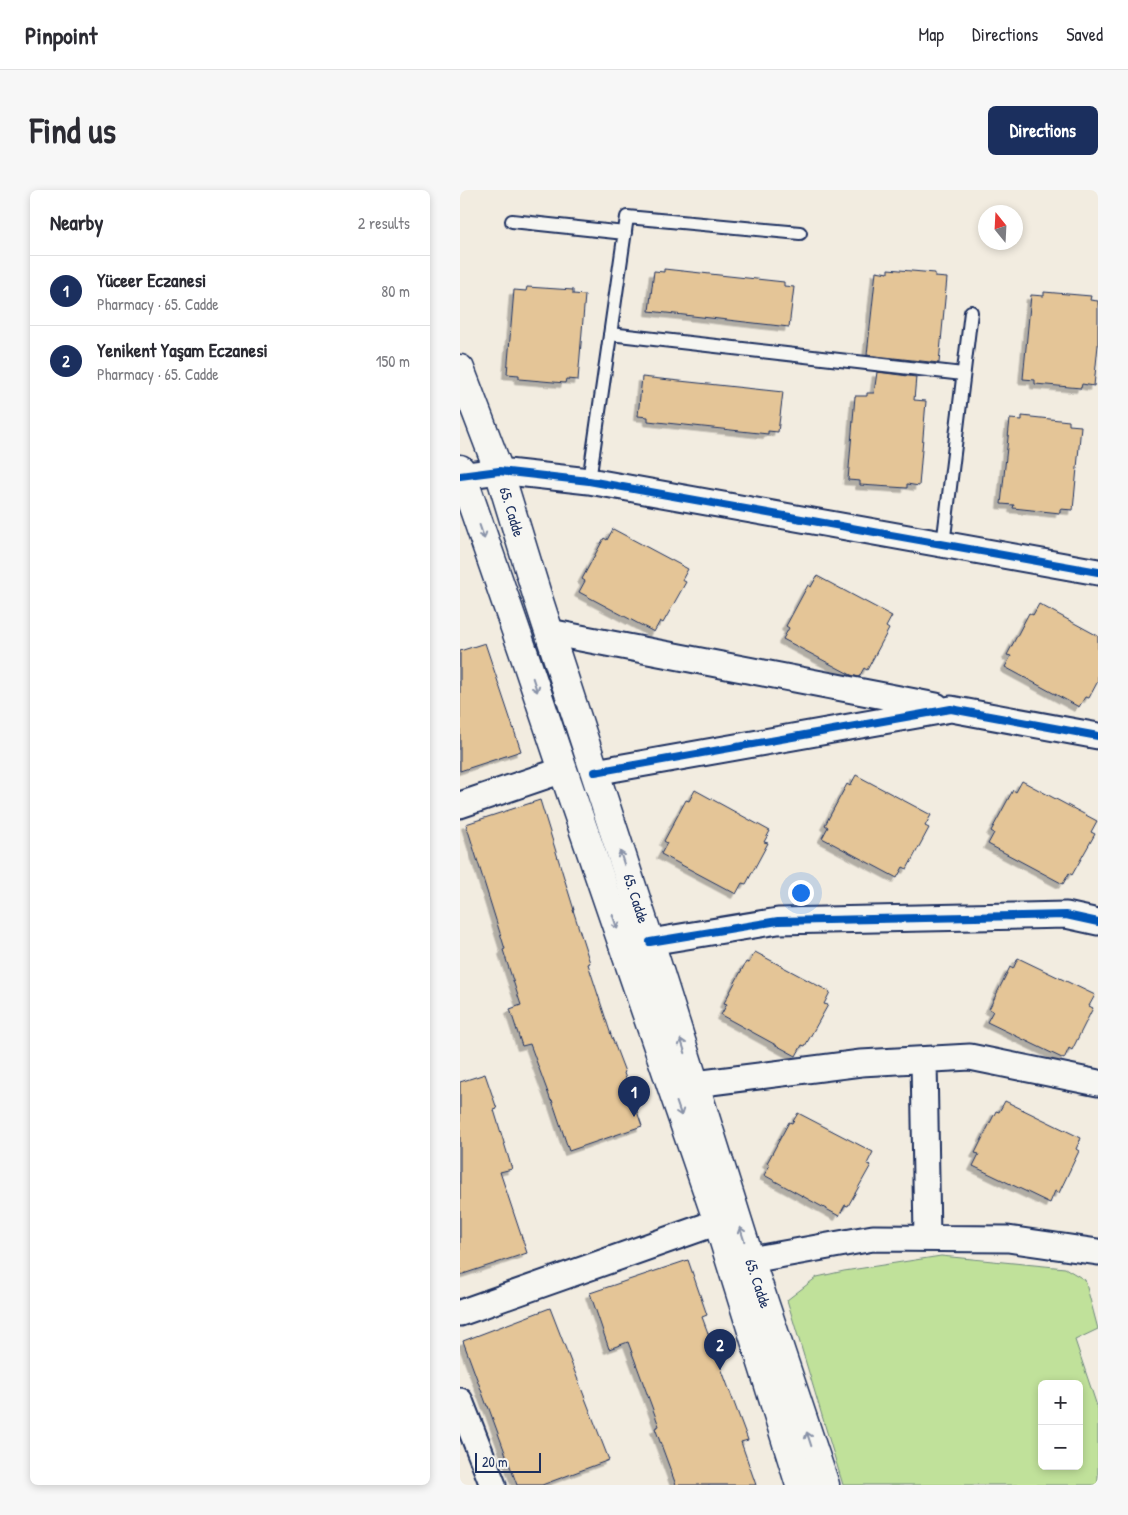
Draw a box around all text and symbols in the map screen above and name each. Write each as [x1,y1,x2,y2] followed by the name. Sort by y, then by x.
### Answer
[25,19,97,51] text: Pinpoint
[919,22,944,47] text: Map
[972,22,1038,47] text: Directions
[1066,22,1103,47] text: Saved
[988,106,1098,155] button: Directions
[30,107,116,154] text: Find us
[978,205,1023,250] north arrow
[50,208,103,237] text: Nearby
[358,212,410,234] text: 2 results
[97,267,206,293] text: Yüceer Eczanesi
[63,280,69,302] text: 1
[381,280,410,302] text: 80 m
[97,293,219,315] text: Pharmacy · 65. Cadde
[97,337,268,363] text: Yenikent Yaşam Eczanesi
[62,350,70,372] text: 2
[376,350,410,372] text: 150 m
[97,363,219,385] text: Pharmacy · 65. Cadde
[495,484,530,539] street label: 65. Cadde
[478,523,487,539] one-way arrow
[531,677,540,693] one-way arrow
[617,850,627,866] one-way arrow
[618,871,654,926] street label: 65. Cadde
[788,880,814,906] your location
[611,914,620,929] one-way arrow
[677,1038,687,1054] one-way arrow
[618,1076,650,1117] pin: 1
[675,1101,684,1116] one-way arrow
[737,1227,747,1243] one-way arrow
[740,1256,776,1311] street label: 65. Cadde
[704,1329,736,1370] pin: 2
[1038,1380,1083,1470] map controls
[1038,1380,1083,1425] button: +
[1038,1425,1083,1470] button: −
[804,1431,814,1447] one-way arrow
[475,1450,541,1473] scale bar
[482,1452,508,1471] text: 20 m

